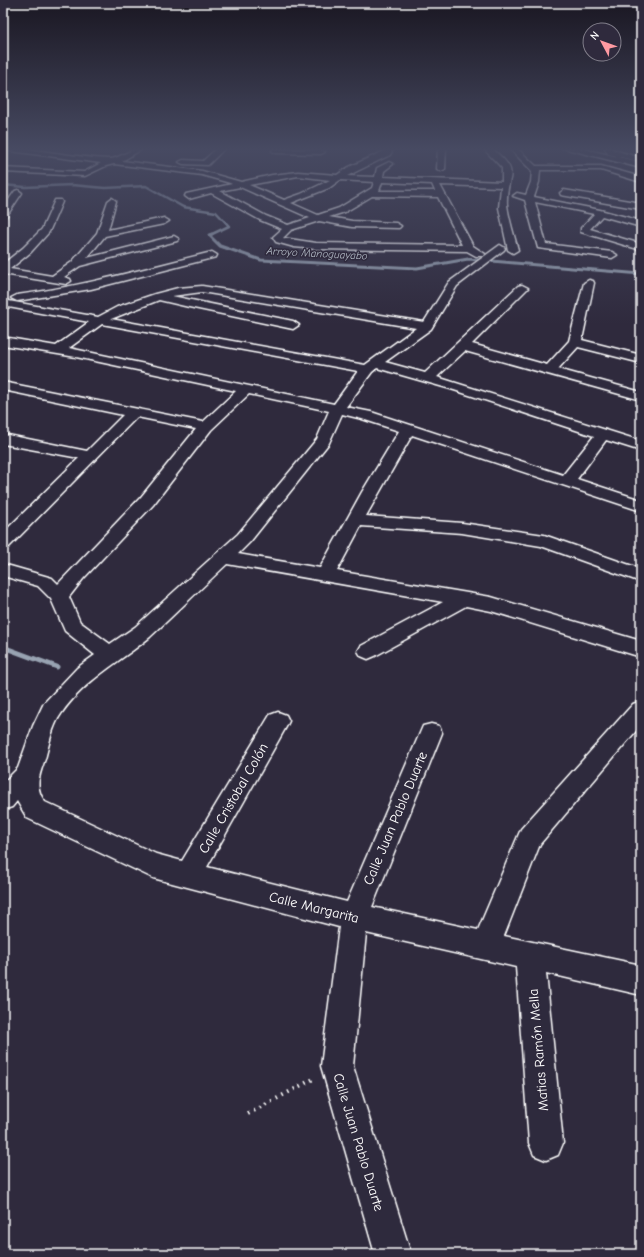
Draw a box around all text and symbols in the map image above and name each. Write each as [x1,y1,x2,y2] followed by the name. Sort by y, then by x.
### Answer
[582,22,622,62] north arrow
[588,29,602,43] text: N
[265,244,368,263] water label: Arroyo Manoguayabo
[195,740,272,856] street label: Calle Cristobal Colón
[360,749,431,887] street label: Calle Juan Pablo Duarte
[267,888,361,927] street label: Calle Margarita
[525,988,552,1112] street label: Matias Ramón Mella
[329,1071,388,1213] street label: Calle Juan Pablo Duarte

